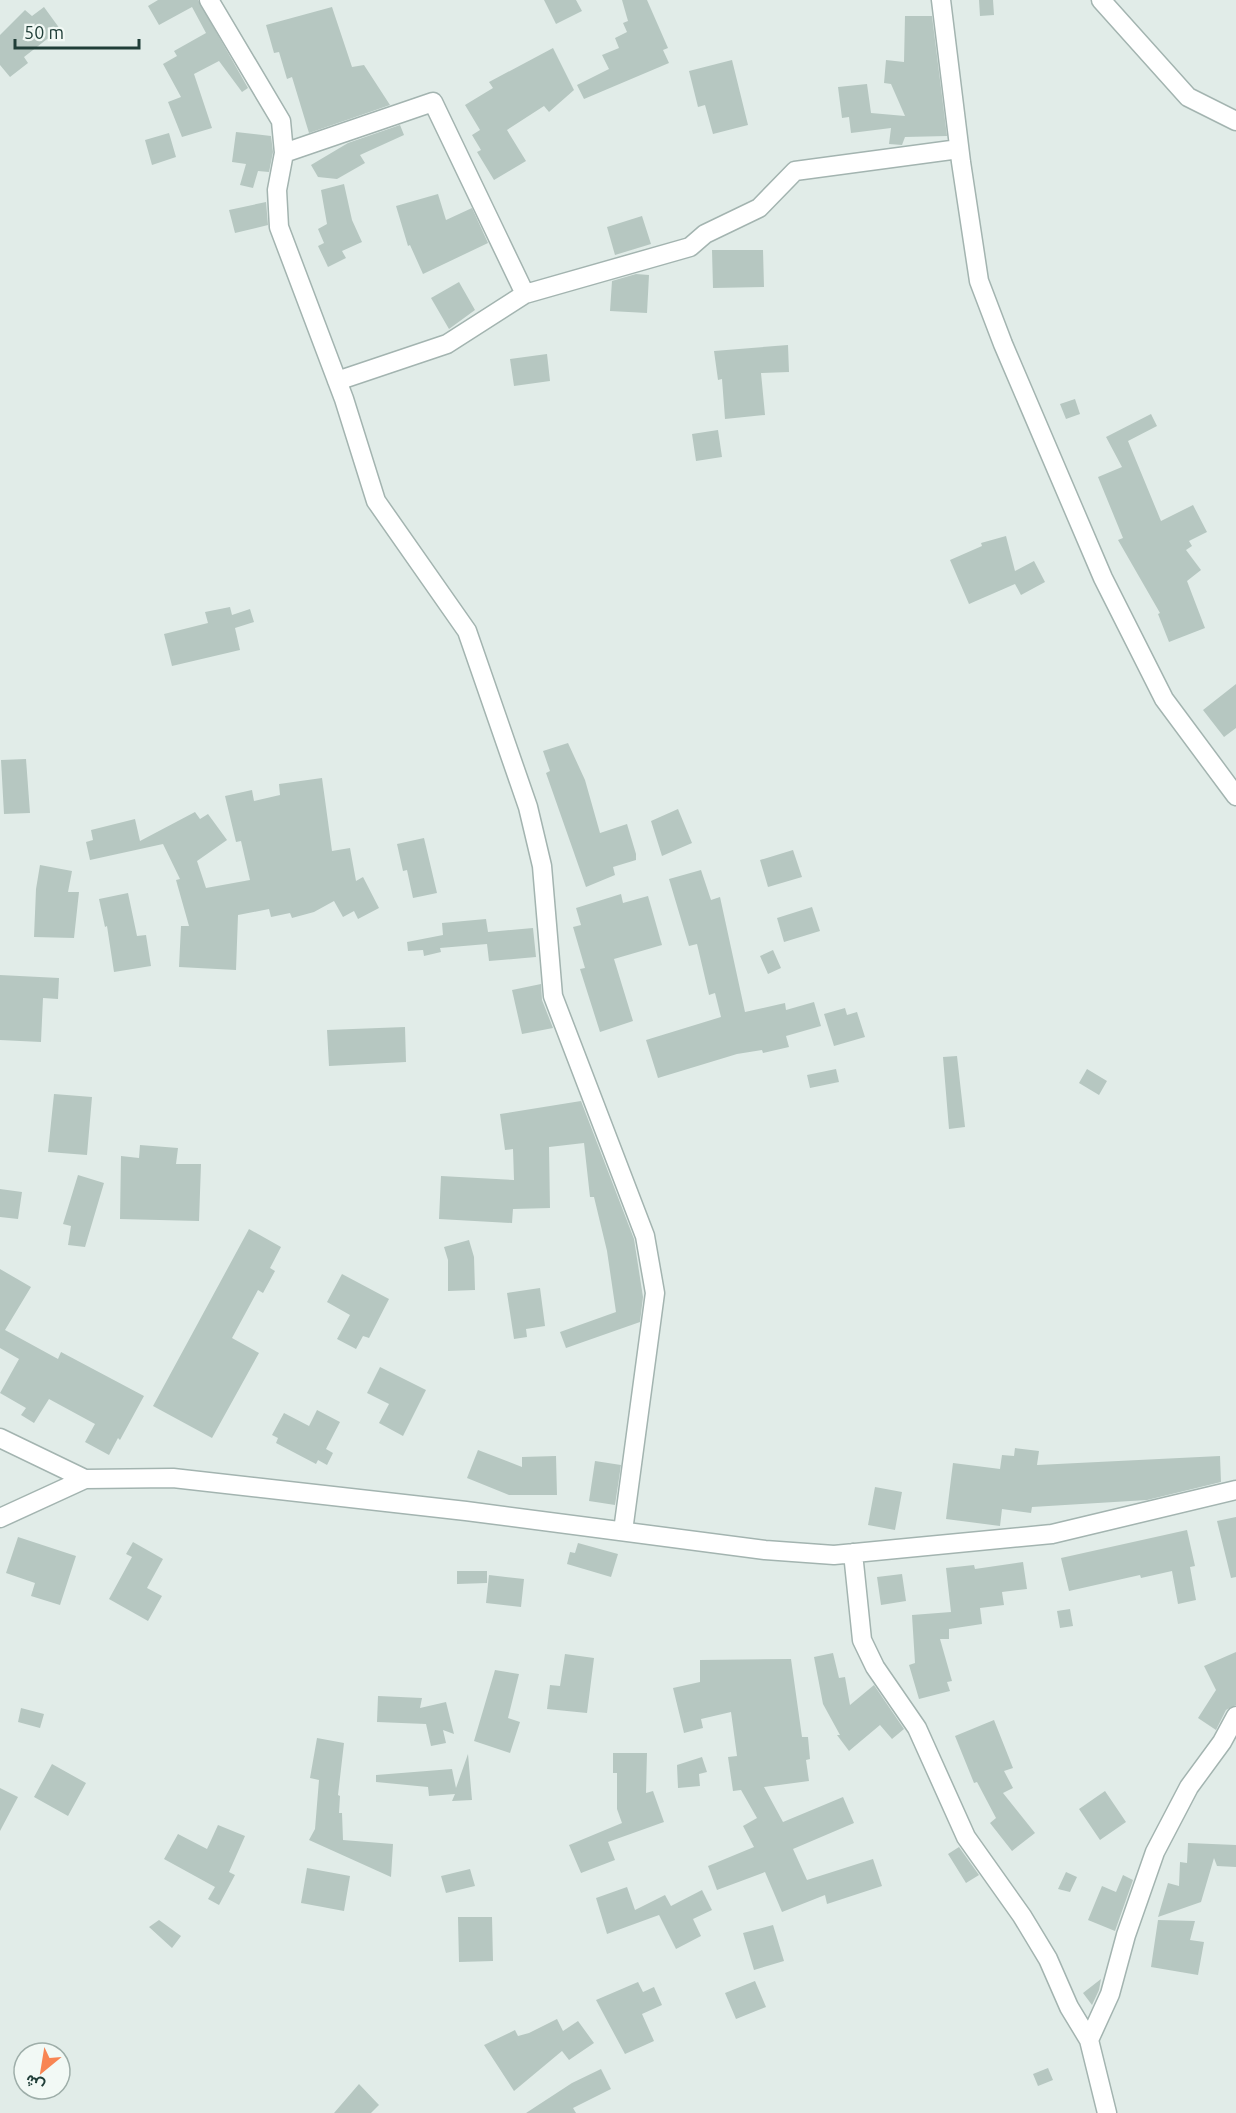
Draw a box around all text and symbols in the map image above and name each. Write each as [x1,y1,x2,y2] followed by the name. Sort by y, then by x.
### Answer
[15,12,140,50] scale bar
[24,22,64,42] text: 50 m
[12,2041,72,2101] north arrow
[22,2071,48,2097] text: ش

